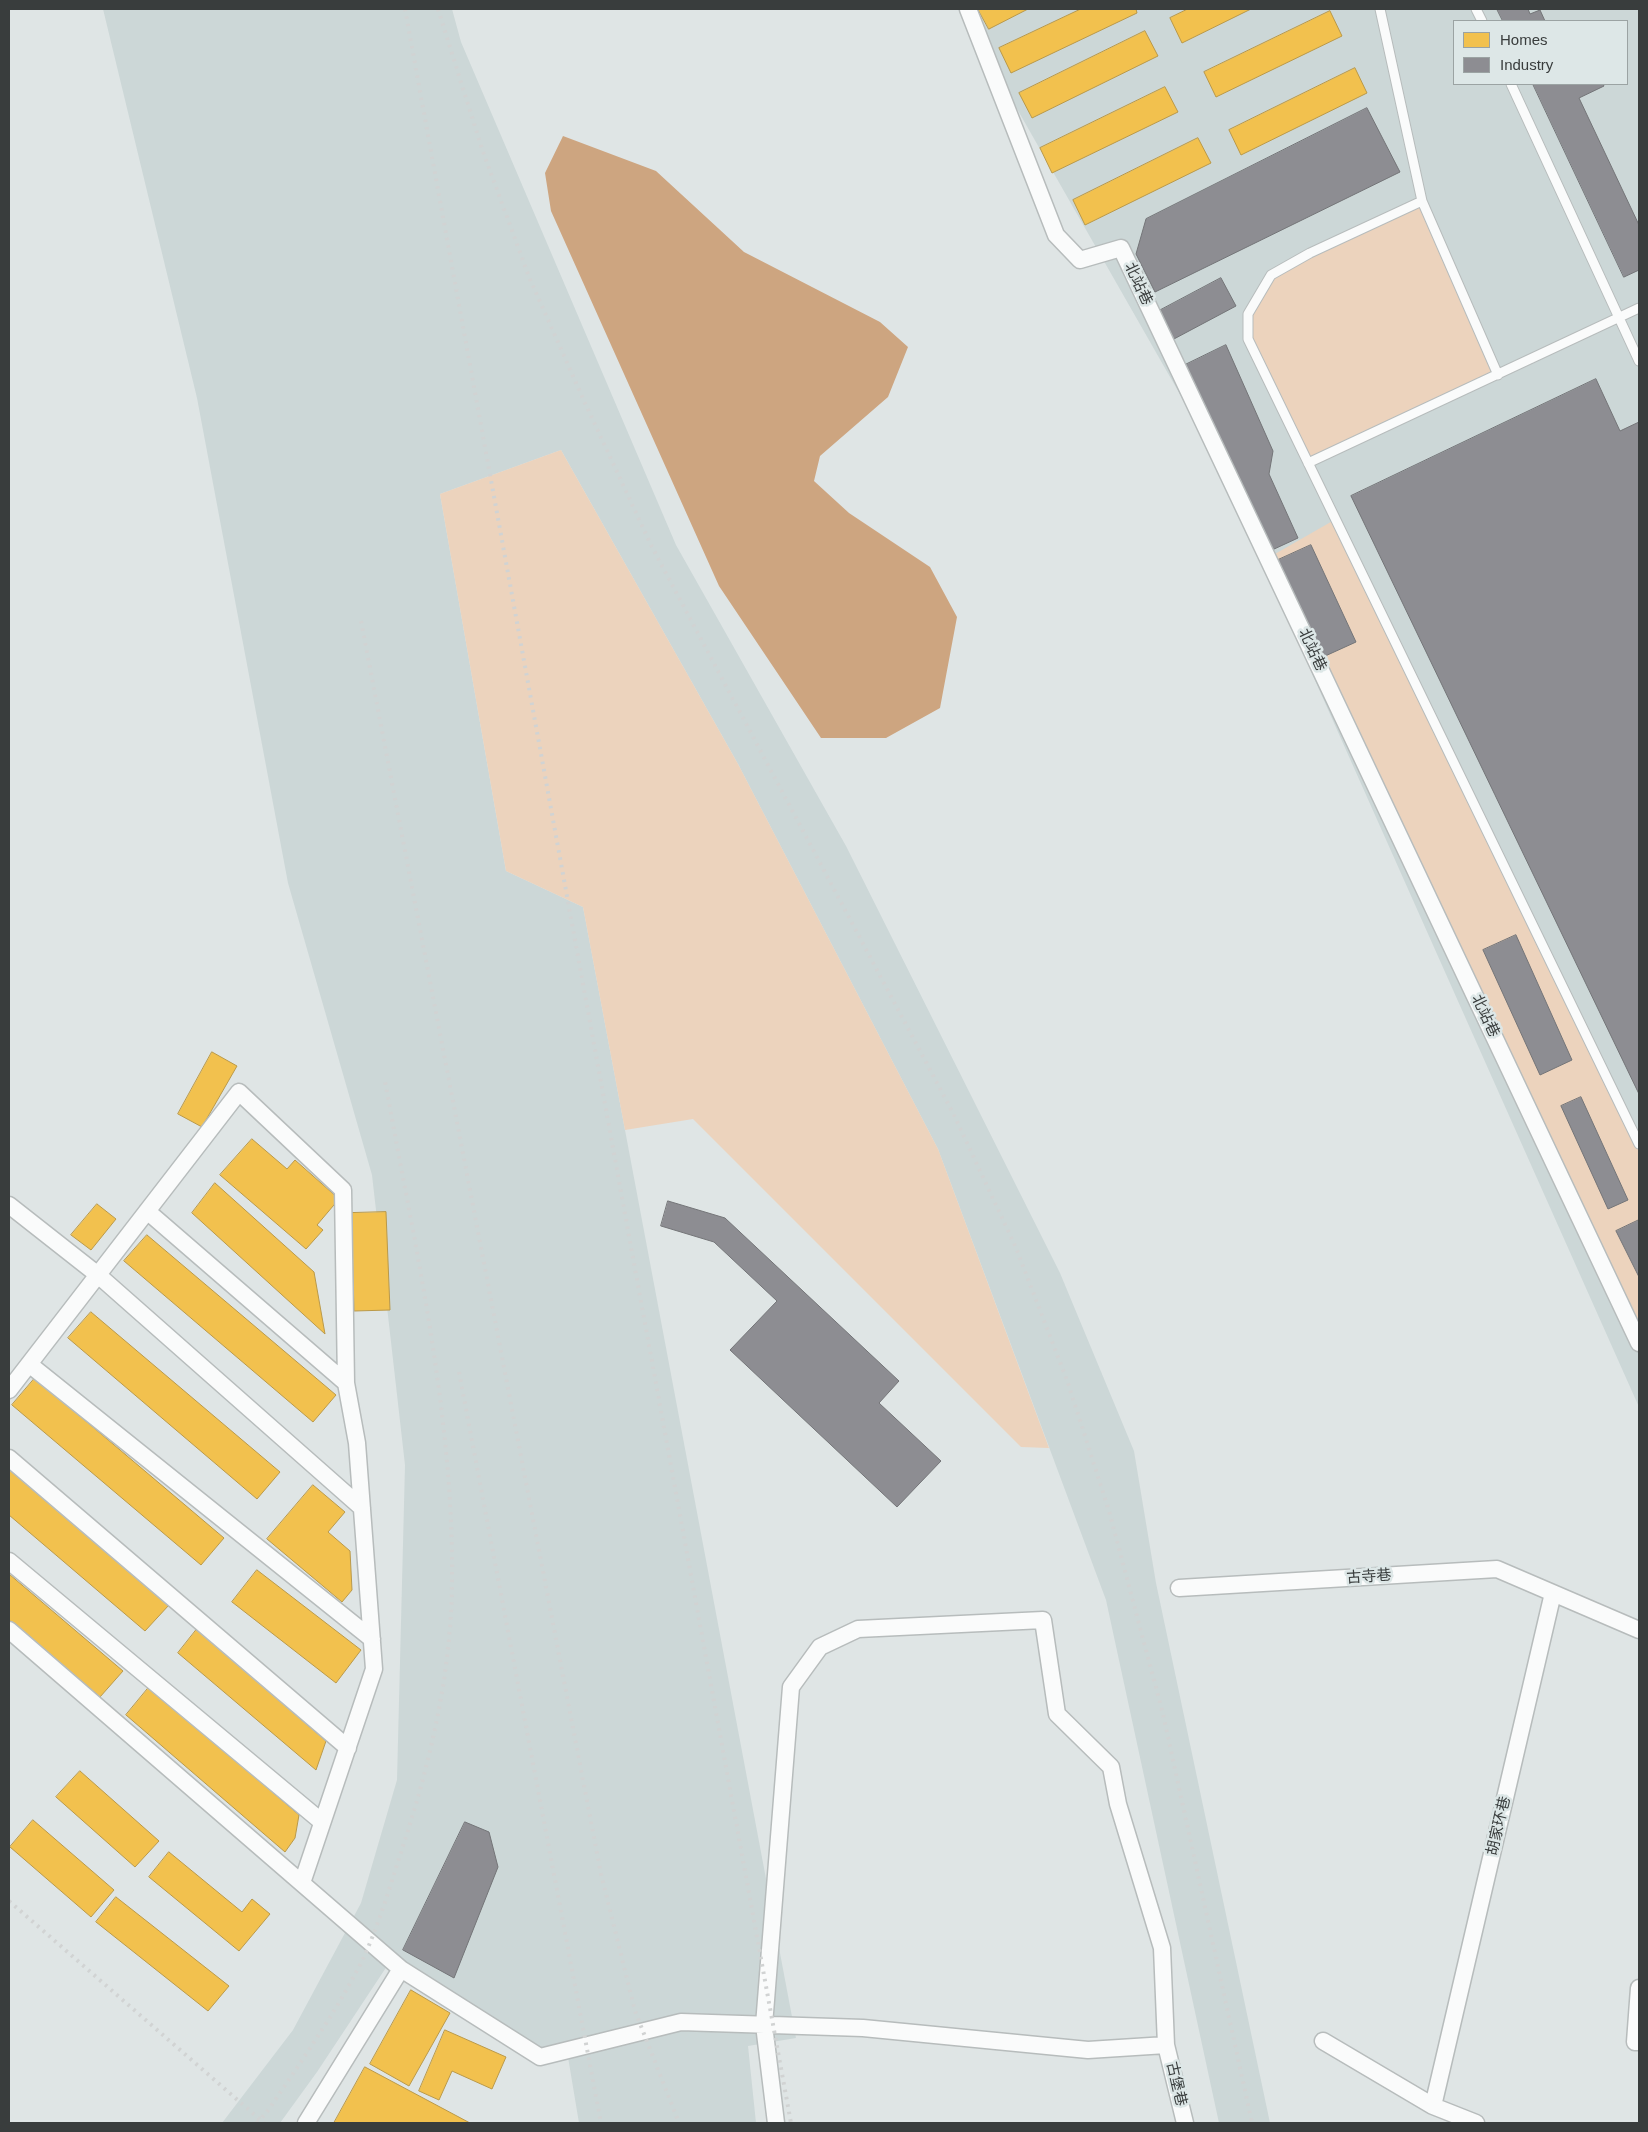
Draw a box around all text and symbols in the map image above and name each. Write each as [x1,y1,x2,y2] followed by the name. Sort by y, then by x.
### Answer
[1453,20,1628,85] legend
[1500,31,1548,48] text: Homes
[1500,56,1553,73] text: Industry
[1120,260,1156,308] street label: 北站巷
[1294,626,1330,674] street label: 北站巷
[1467,992,1503,1040] street label: 北站巷
[1346,1566,1392,1588] street label: 古寺巷
[1483,1795,1515,1857] street label: 胡家环巷
[1162,2060,1190,2108] street label: 古堡巷

